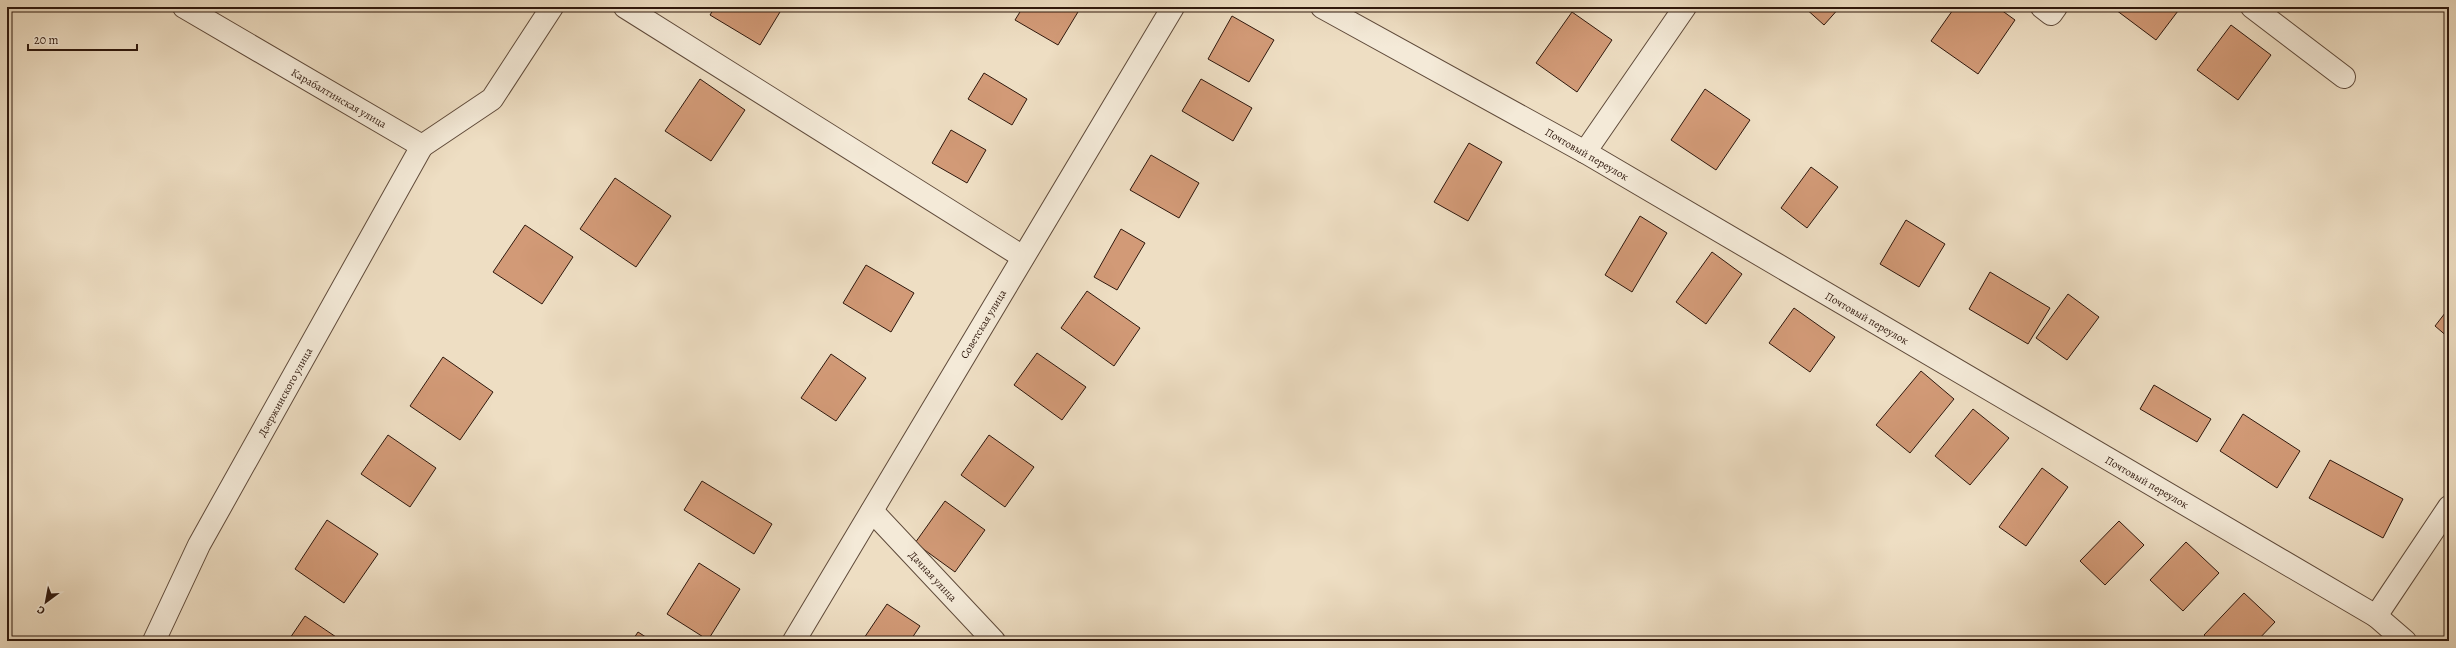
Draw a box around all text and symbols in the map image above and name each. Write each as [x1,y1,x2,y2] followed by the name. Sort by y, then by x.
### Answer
[28,26,137,52] scale bar
[34,32,58,48] text: 20 m
[288,65,390,132] street label: Карабалтинская улица
[1542,124,1631,185] street label: Почтовый переулок
[957,286,1010,362] street label: Советская улица
[1822,288,1911,349] street label: Почтовый переулок
[255,344,317,439] street label: Дзержинского улица
[2102,452,2191,513] street label: Почтовый переулок
[905,548,961,606] street label: Дачная улица
[26,582,66,622] north arrow
[34,602,48,618] text: С

